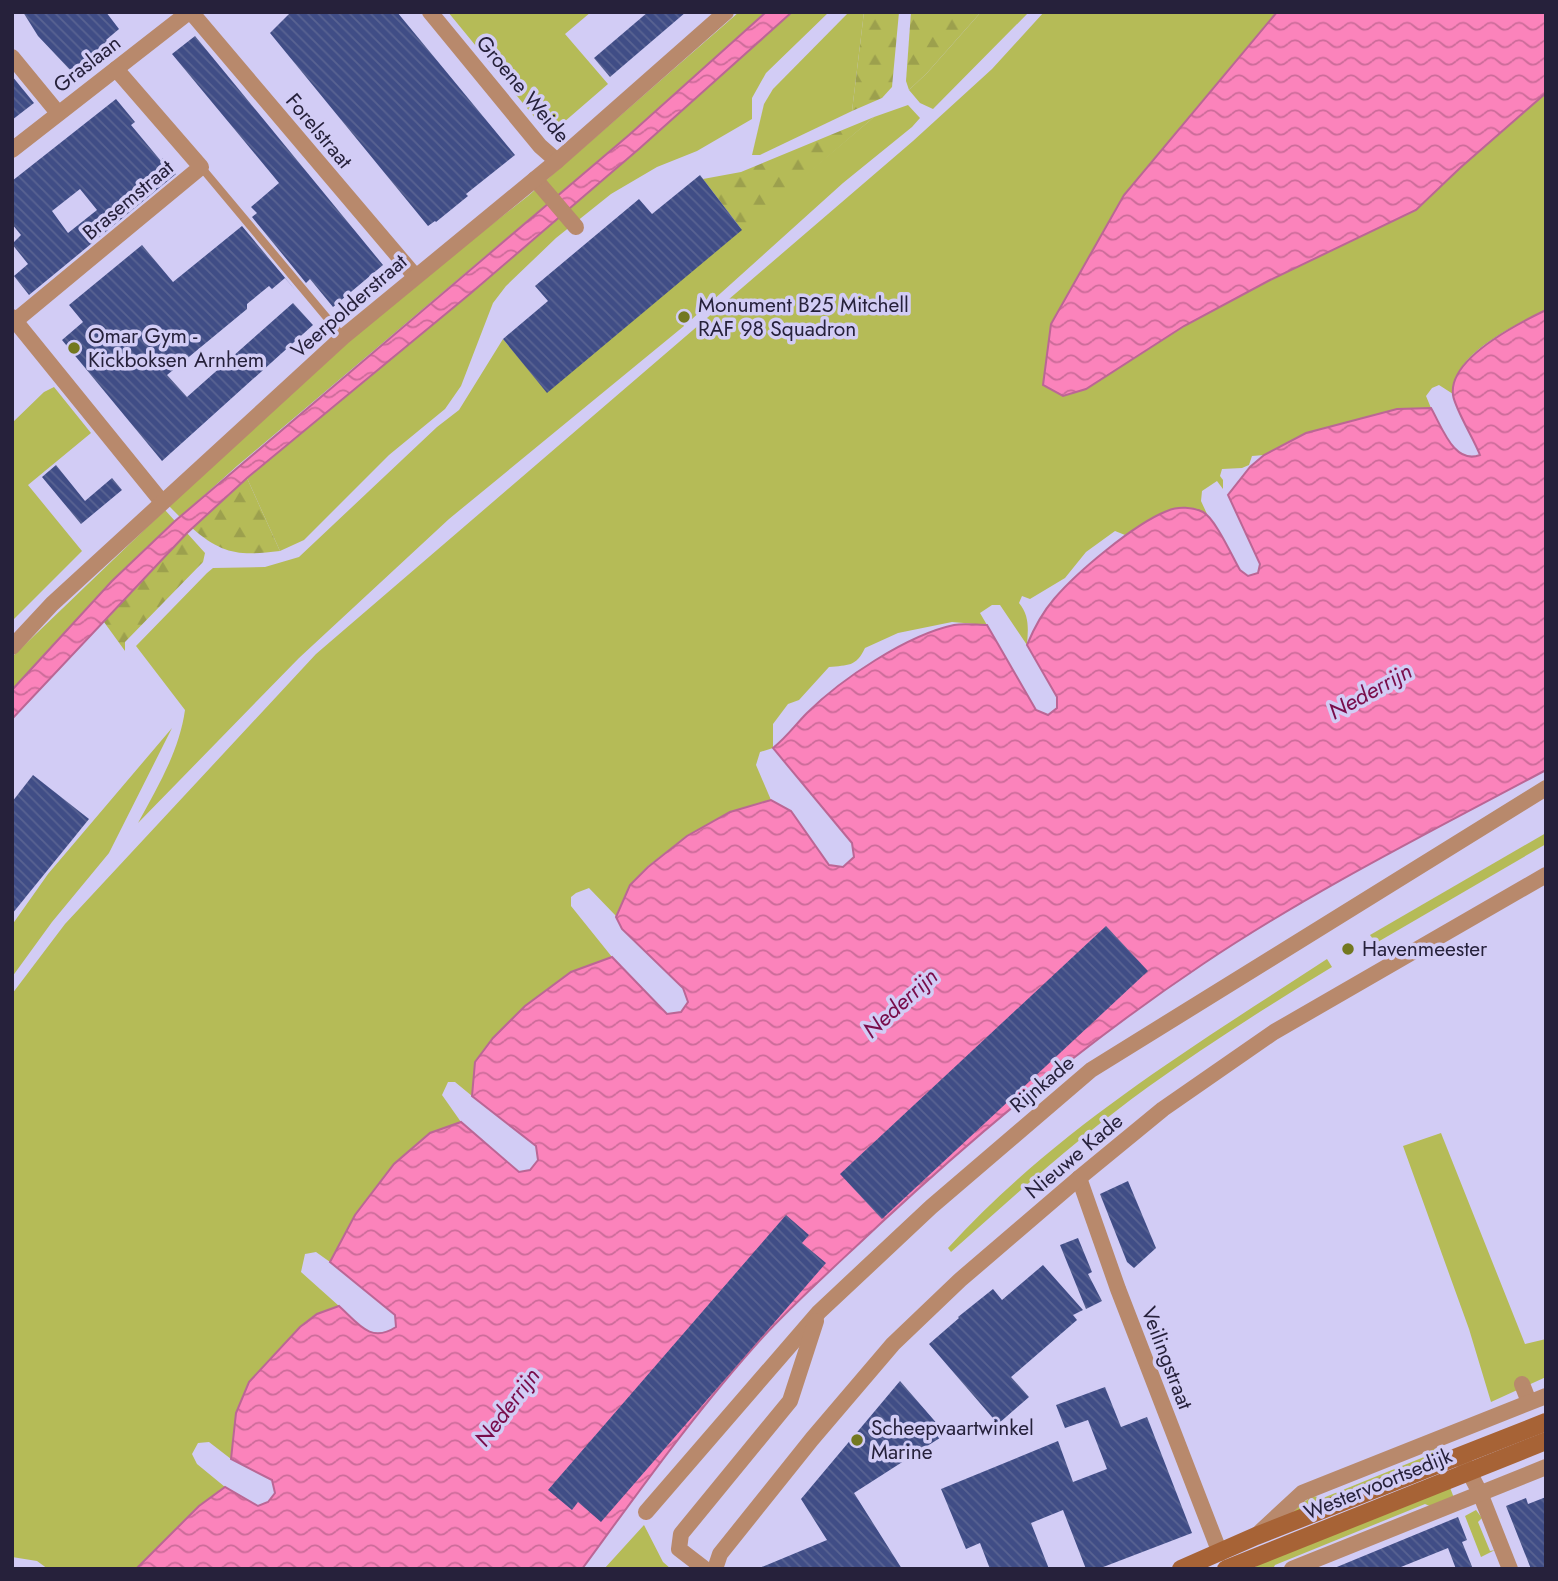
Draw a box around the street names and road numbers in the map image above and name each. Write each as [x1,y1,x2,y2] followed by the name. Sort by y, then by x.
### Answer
[47,28,127,100] street label: Graslaan
[469,29,577,149] street label: Groene Weide
[279,87,359,175] street label: Forelstraat
[76,153,180,247] street label: Brasemstraat
[284,247,414,365] street label: Veerpolderstraat
[1003,1048,1081,1120] street label: Rijnkade
[1019,1106,1130,1206] street label: Nieuwe Kade
[1134,1302,1200,1414] street label: Veilingstraat
[1299,1440,1457,1527] street label: Westervoortsedijk

